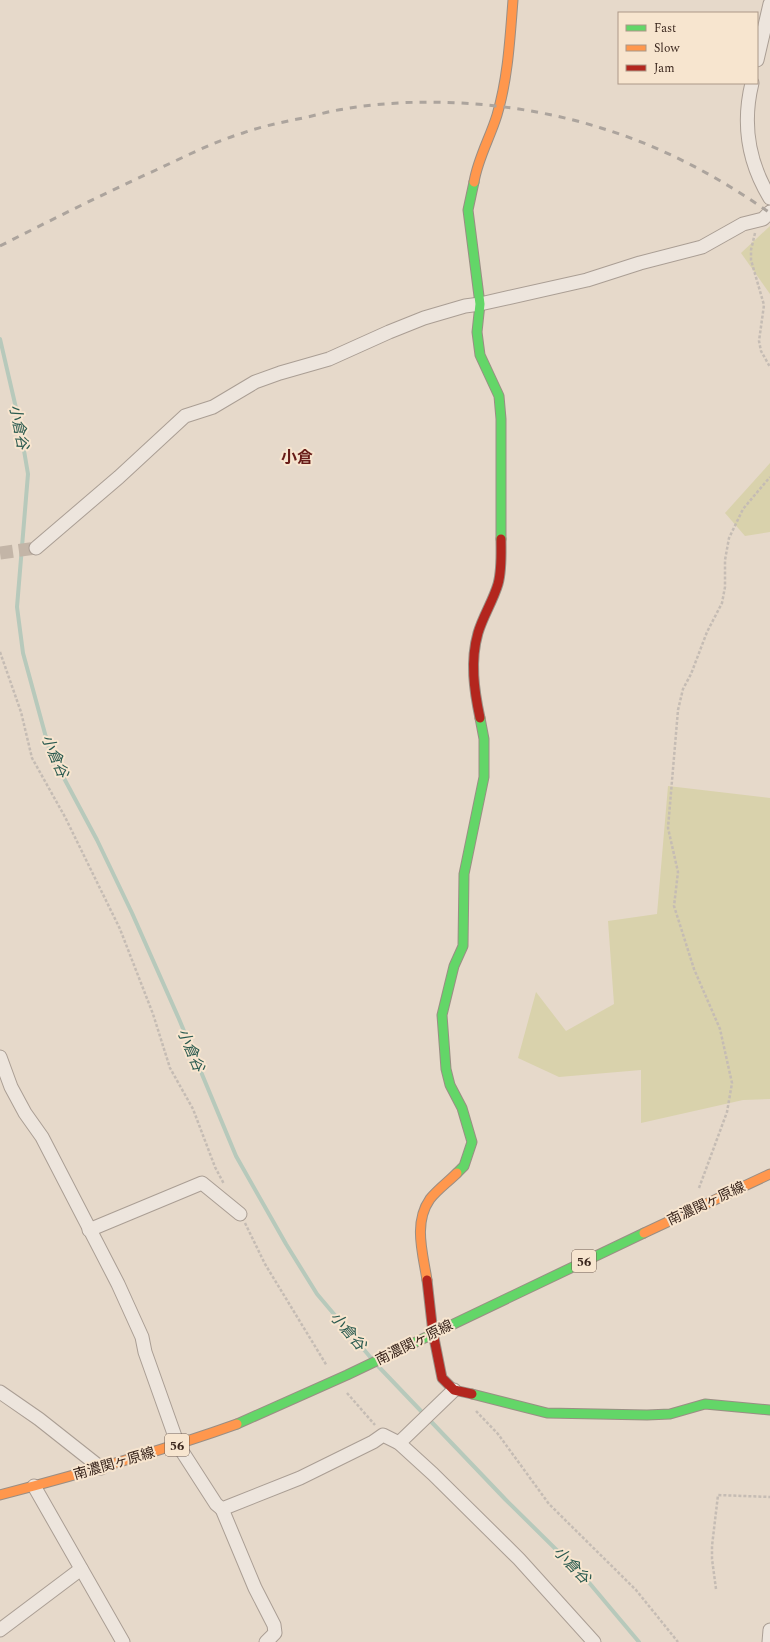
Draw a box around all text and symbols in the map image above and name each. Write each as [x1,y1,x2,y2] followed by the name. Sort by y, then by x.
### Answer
[618,12,758,84] legend
[654,19,676,38] text: Fast
[654,39,680,58] text: Slow
[654,59,675,78] text: Jam
[3,403,34,453] water label: 小倉谷
[281,446,313,470] district label: 小倉
[35,731,75,783] water label: 小倉谷
[171,1025,211,1077] water label: 小倉谷
[664,1176,749,1231] street label: 南濃関ヶ原線
[572,1250,596,1272] road number: 56
[324,1307,372,1357] water label: 小倉谷
[372,1315,457,1370] street label: 南濃関ヶ原線
[165,1434,189,1456] road number: 56
[71,1442,157,1485] street label: 南濃関ヶ原線
[548,1541,597,1591] water label: 小倉谷

